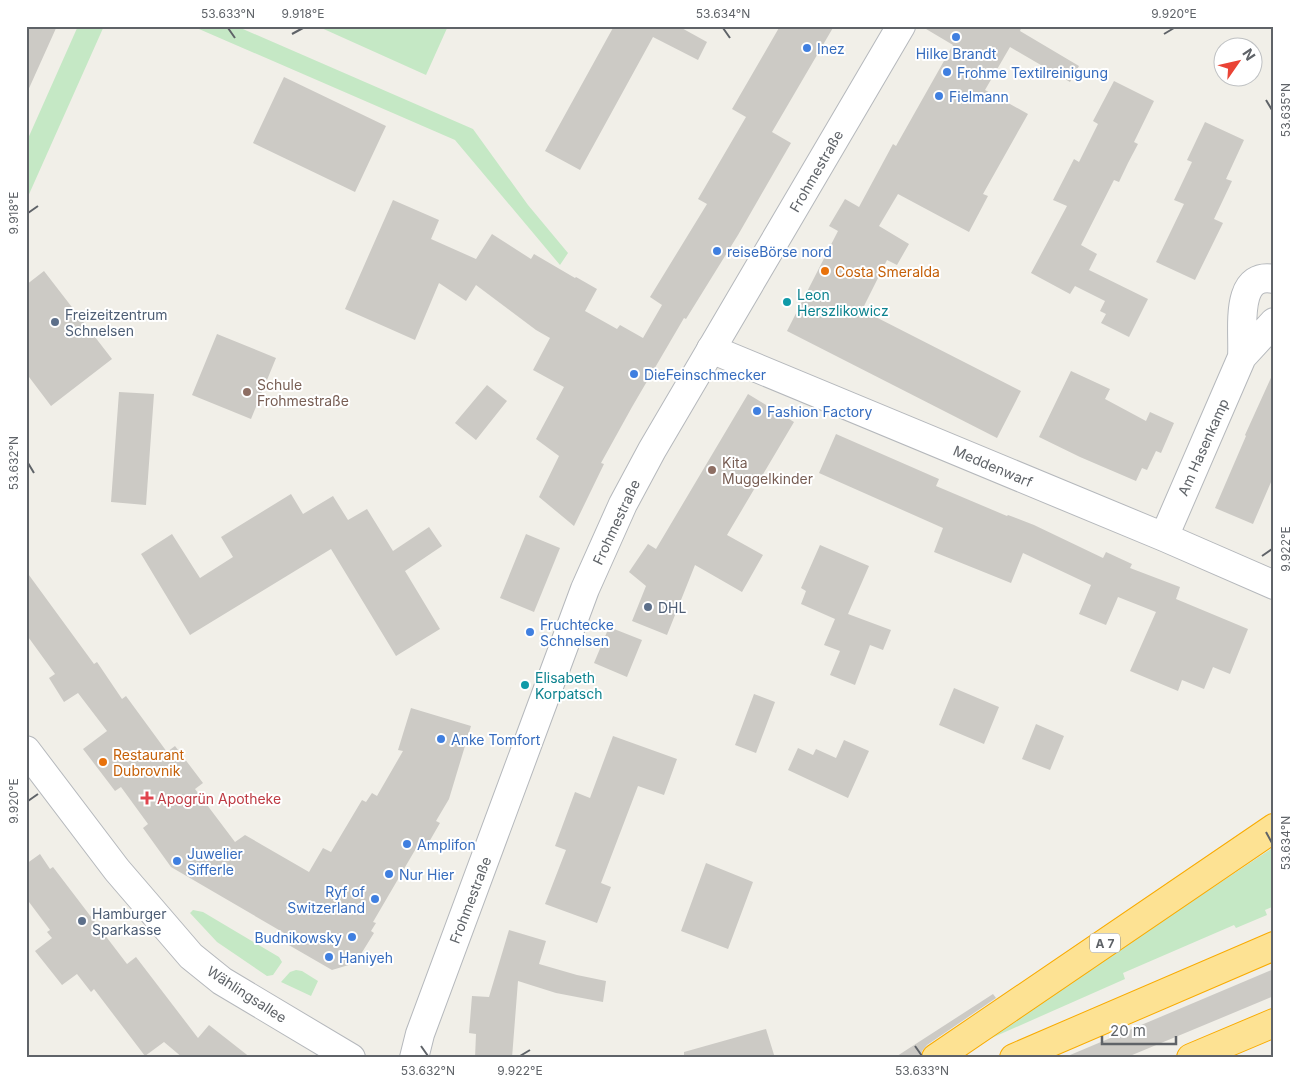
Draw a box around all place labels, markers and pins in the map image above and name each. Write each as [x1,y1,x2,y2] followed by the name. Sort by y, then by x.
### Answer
[950,31,962,43] marker: Hilke Brandt
[817,40,845,57] place label: Inez
[801,42,813,54] marker: Inez
[916,45,997,62] place label: Hilke Brandt
[957,64,1108,81] place label: Frohme Textilreinigung
[941,66,953,78] marker: Frohme Textilreinigung
[949,88,1009,105] place label: Fielmann
[933,90,945,102] marker: Fielmann
[727,243,832,260] place label: reiseBörse nord
[711,245,723,257] marker: reiseBörse nord
[835,263,940,280] place label: Costa Smeralda
[819,265,831,277] marker: Costa Smeralda
[797,286,889,319] place label: Leon Herszlikowicz
[781,296,793,308] marker: Leon Herszlikowicz
[65,306,167,339] place label: Freizeitzentrum Schnelsen
[49,316,61,328] marker: Freizeitzentrum Schnelsen
[644,366,766,383] place label: DieFeinschmecker
[628,368,640,380] marker: DieFeinschmecker
[257,376,349,409] place label: Schule Frohmestraße
[241,386,253,398] marker: Schule Frohmestraße
[767,403,873,420] place label: Fashion Factory
[751,405,763,417] marker: Fashion Factory
[722,454,813,487] place label: Kita Muggelkinder
[706,464,718,476] marker: Kita Muggelkinder
[658,599,687,616] place label: DHL
[642,601,654,613] marker: DHL
[540,616,614,649] place label: Fruchtecke Schnelsen
[524,626,536,638] marker: Fruchtecke Schnelsen
[535,669,602,702] place label: Elisabeth Korpatsch
[519,679,531,691] marker: Elisabeth Korpatsch
[451,731,541,748] place label: Anke Tomfort
[435,733,447,745] marker: Anke Tomfort
[113,746,185,779] place label: Restaurant Dubrovnik
[97,756,109,768] marker: Restaurant Dubrovnik
[157,790,281,807] place label: Apogrün Apotheke
[141,792,153,804] marker: Apogrün Apotheke
[417,836,476,853] place label: Amplifon
[401,838,413,850] marker: Amplifon
[187,845,243,878] place label: Juwelier Sifferle
[171,855,183,867] marker: Juwelier Sifferle
[399,866,454,883] place label: Nur Hier
[383,868,395,880] marker: Nur Hier
[287,883,365,916] place label: Ryf of Switzerland
[369,893,381,905] marker: Ryf of Switzerland
[92,905,166,938] place label: Hamburger Sparkasse
[76,915,88,927] marker: Hamburger Sparkasse
[254,929,342,946] place label: Budnikowsky
[346,931,358,943] marker: Budnikowsky
[339,949,393,966] place label: Haniyeh
[323,951,335,963] marker: Haniyeh

